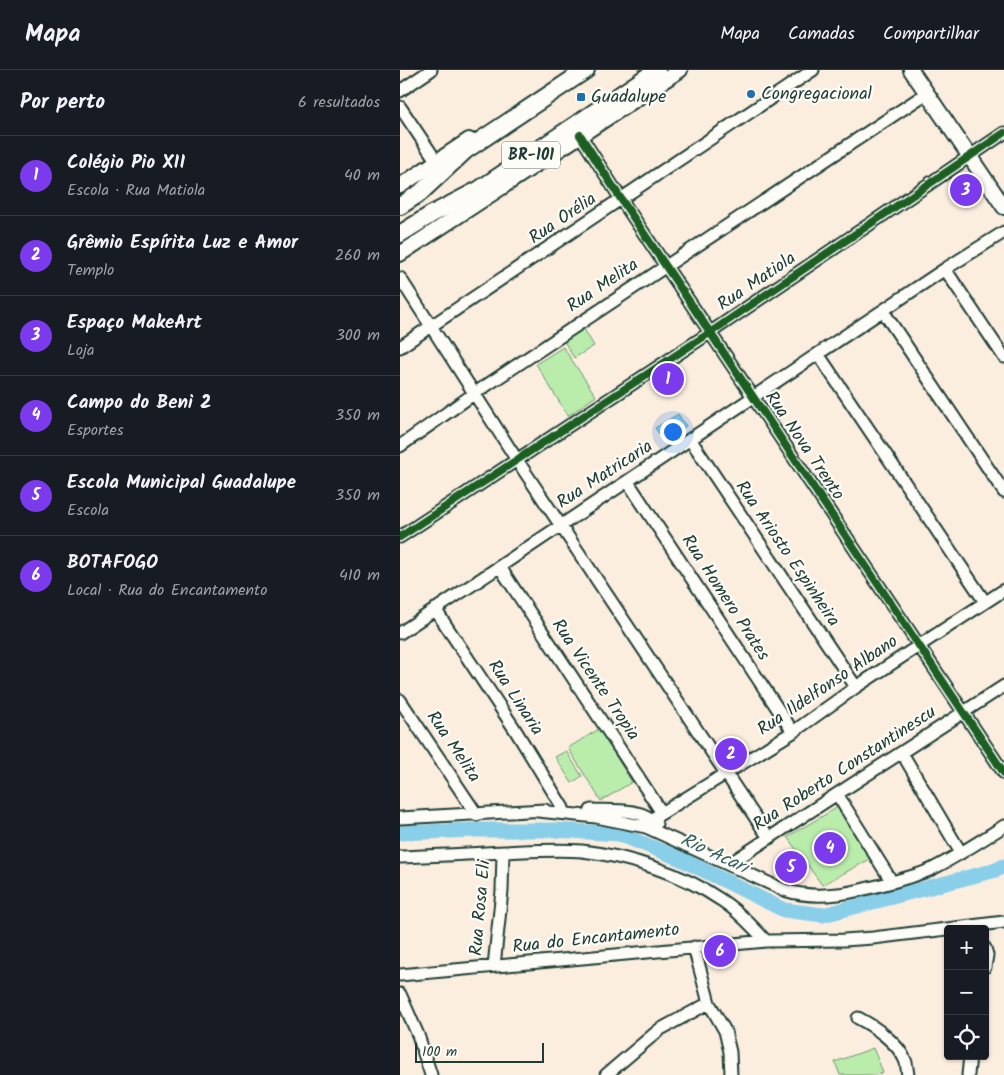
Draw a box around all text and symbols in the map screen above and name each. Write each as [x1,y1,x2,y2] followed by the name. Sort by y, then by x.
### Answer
[25,15,81,54] text: Mapa
[720,20,760,49] text: Mapa
[788,20,855,49] text: Camadas
[883,20,979,49] text: Compartilhar
[761,80,873,109] place label: Congregacional
[591,83,666,112] place label: Guadalupe
[20,86,105,119] text: Por perto
[745,88,757,100] marker: Congregacional
[298,90,380,115] text: 6 resultados
[575,91,587,103] marker: Guadalupe
[502,142,560,168] road number: BR-101
[67,148,185,178] text: Colégio Pio XII
[34,163,38,188] text: 1
[344,163,380,188] text: 40 m
[950,171,982,209] pin: 3
[67,178,205,203] text: Escola · Rua Matiola
[523,185,603,253] street label: Rua Orélia
[67,228,298,258] text: Grêmio Espírita Luz e Amor
[31,243,41,268] text: 2
[335,243,380,268] text: 260 m
[712,245,802,319] street label: Rua Matiola
[561,251,645,321] street label: Rua Melita
[67,258,114,283] text: Templo
[67,308,202,338] text: Espaço MakeArt
[32,323,40,348] text: 3
[336,323,380,348] text: 300 m
[67,338,95,363] text: Loja
[652,360,684,398] pin: 1
[757,385,851,507] street label: Rua Nova Trento
[67,388,211,418] text: Campo do Beni 2
[32,403,40,428] text: 4
[335,403,380,428] text: 350 m
[67,418,124,443] text: Esportes
[660,419,686,445] your location
[551,433,659,517] street label: Rua Matricaria
[67,468,296,498] text: Escola Municipal Guadalupe
[727,475,847,633] street label: Rua Ariosto Espinheira
[32,483,40,508] text: 5
[335,483,380,508] text: 350 m
[67,498,109,523] text: Escola
[673,529,777,667] street label: Rua Homero Prates
[67,548,158,578] text: BOTAFOGO
[32,563,40,588] text: 6
[339,563,380,588] text: 410 m
[67,578,267,603] text: Local · Rua do Encantamento
[543,613,647,747] street label: Rua Vicente Tropia
[752,628,904,744] street label: Rua Ildelfonso Albano
[480,654,550,742] street label: Rua Linaria
[747,698,943,839] street label: Rua Roberto Constantinescu
[418,705,488,789] street label: Rua Melita
[715,735,747,773] pin: 2
[675,825,757,885] water label: Rio Acari
[814,829,846,867] pin: 4
[775,848,807,886] pin: 5
[462,858,500,957] street label: Rua Rosa Eli
[511,916,681,962] street label: Rua do Encantamento
[944,925,989,1060] map controls
[944,925,989,970] button: +
[704,932,736,970] pin: 6
[944,970,989,1015] button: −
[944,1015,989,1060] button: locate
[415,1040,544,1063] scale bar
[422,1041,457,1063] text: 100 m

